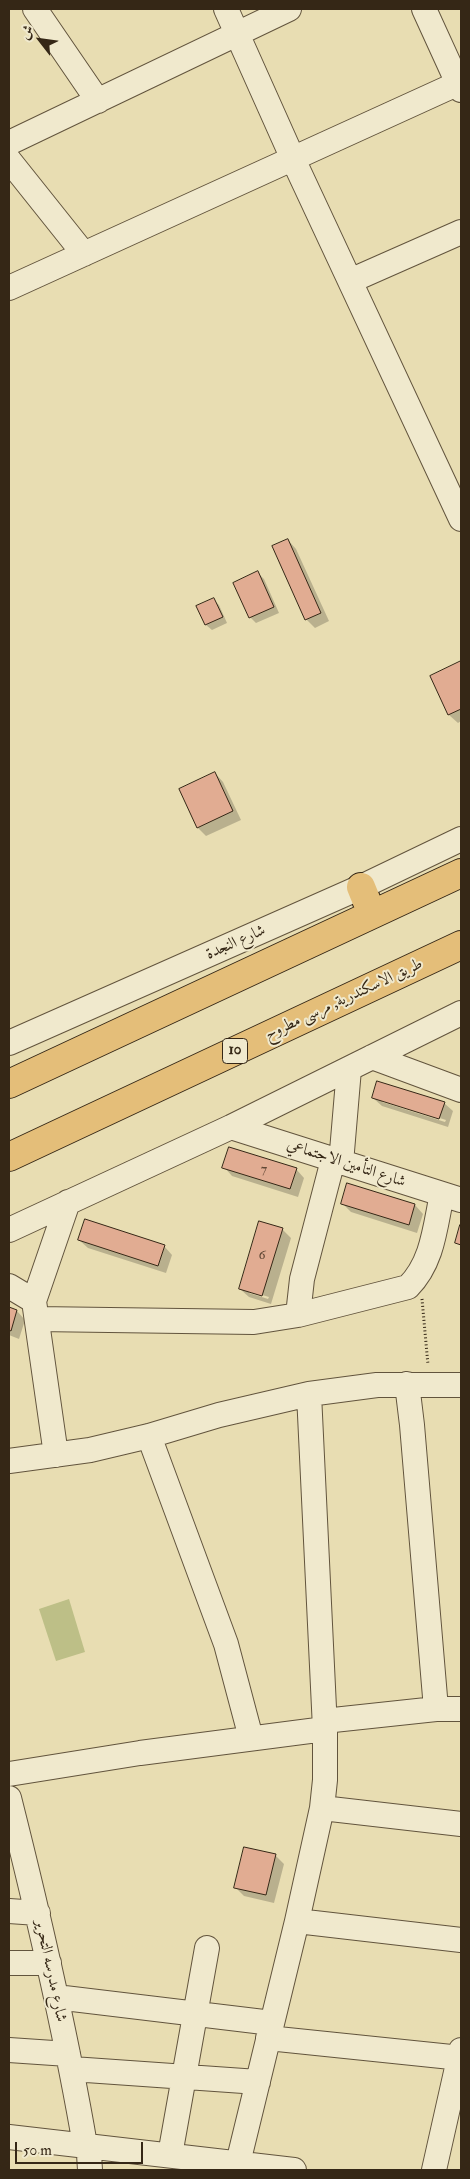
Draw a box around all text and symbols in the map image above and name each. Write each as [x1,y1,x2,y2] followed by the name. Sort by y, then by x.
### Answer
[15,15,65,65] north arrow
[16,22,37,43] text: ش
[203,921,269,965] street label: شارع النجدة
[262,955,426,1045] street label: طريق الاسكندرية, مرسى مطروح
[222,1038,248,1064] road number: 10
[284,1136,408,1192] street label: شارع التأمين الاجتماعي
[261,1162,267,1178] house number: 7
[258,1248,266,1264] house number: 6
[30,1918,70,2024] street label: شارع مدرسه التحرير
[18,2132,145,2164] scale bar
[23,2141,52,2160] text: 50 m

